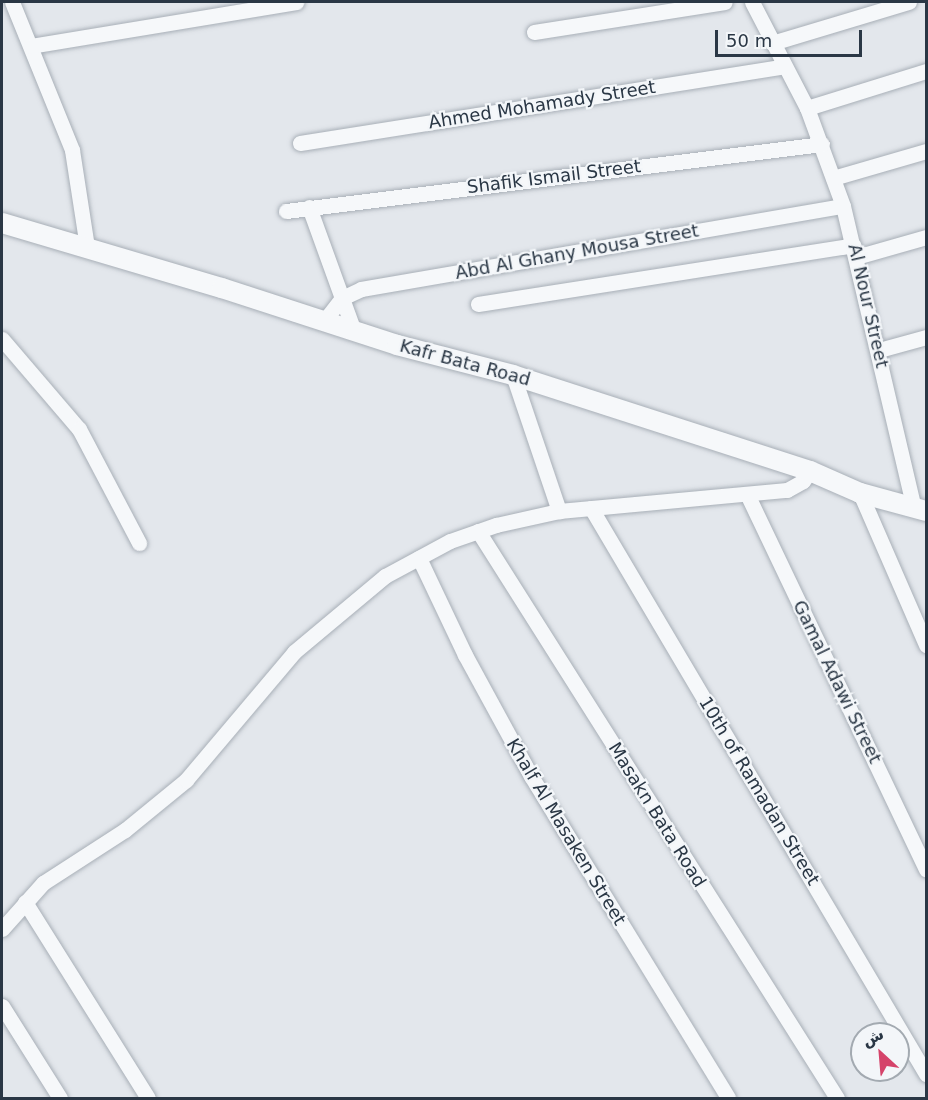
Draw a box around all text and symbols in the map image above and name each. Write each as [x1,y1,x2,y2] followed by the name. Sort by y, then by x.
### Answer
[718,18,865,56] scale bar
[726,30,772,51] text: 50 m
[427,76,657,134] street label: Ahmed Mohamady Street
[466,156,642,198] street label: Shafik Ismail Street
[454,220,700,284] street label: Abd Al Ghany Mousa Street
[843,242,893,370] street label: Al Nour Street
[397,335,533,391] street label: Kafr Bata Road
[788,597,886,767] street label: Gamal Adawi Street
[694,693,824,889] street label: 10th of Ramadan Street
[502,735,630,929] street label: Khalf Al Masaken Street
[604,739,710,891] street label: Masakn Bata Road
[850,1022,910,1082] north arrow
[859,1024,887,1051] text: ش

